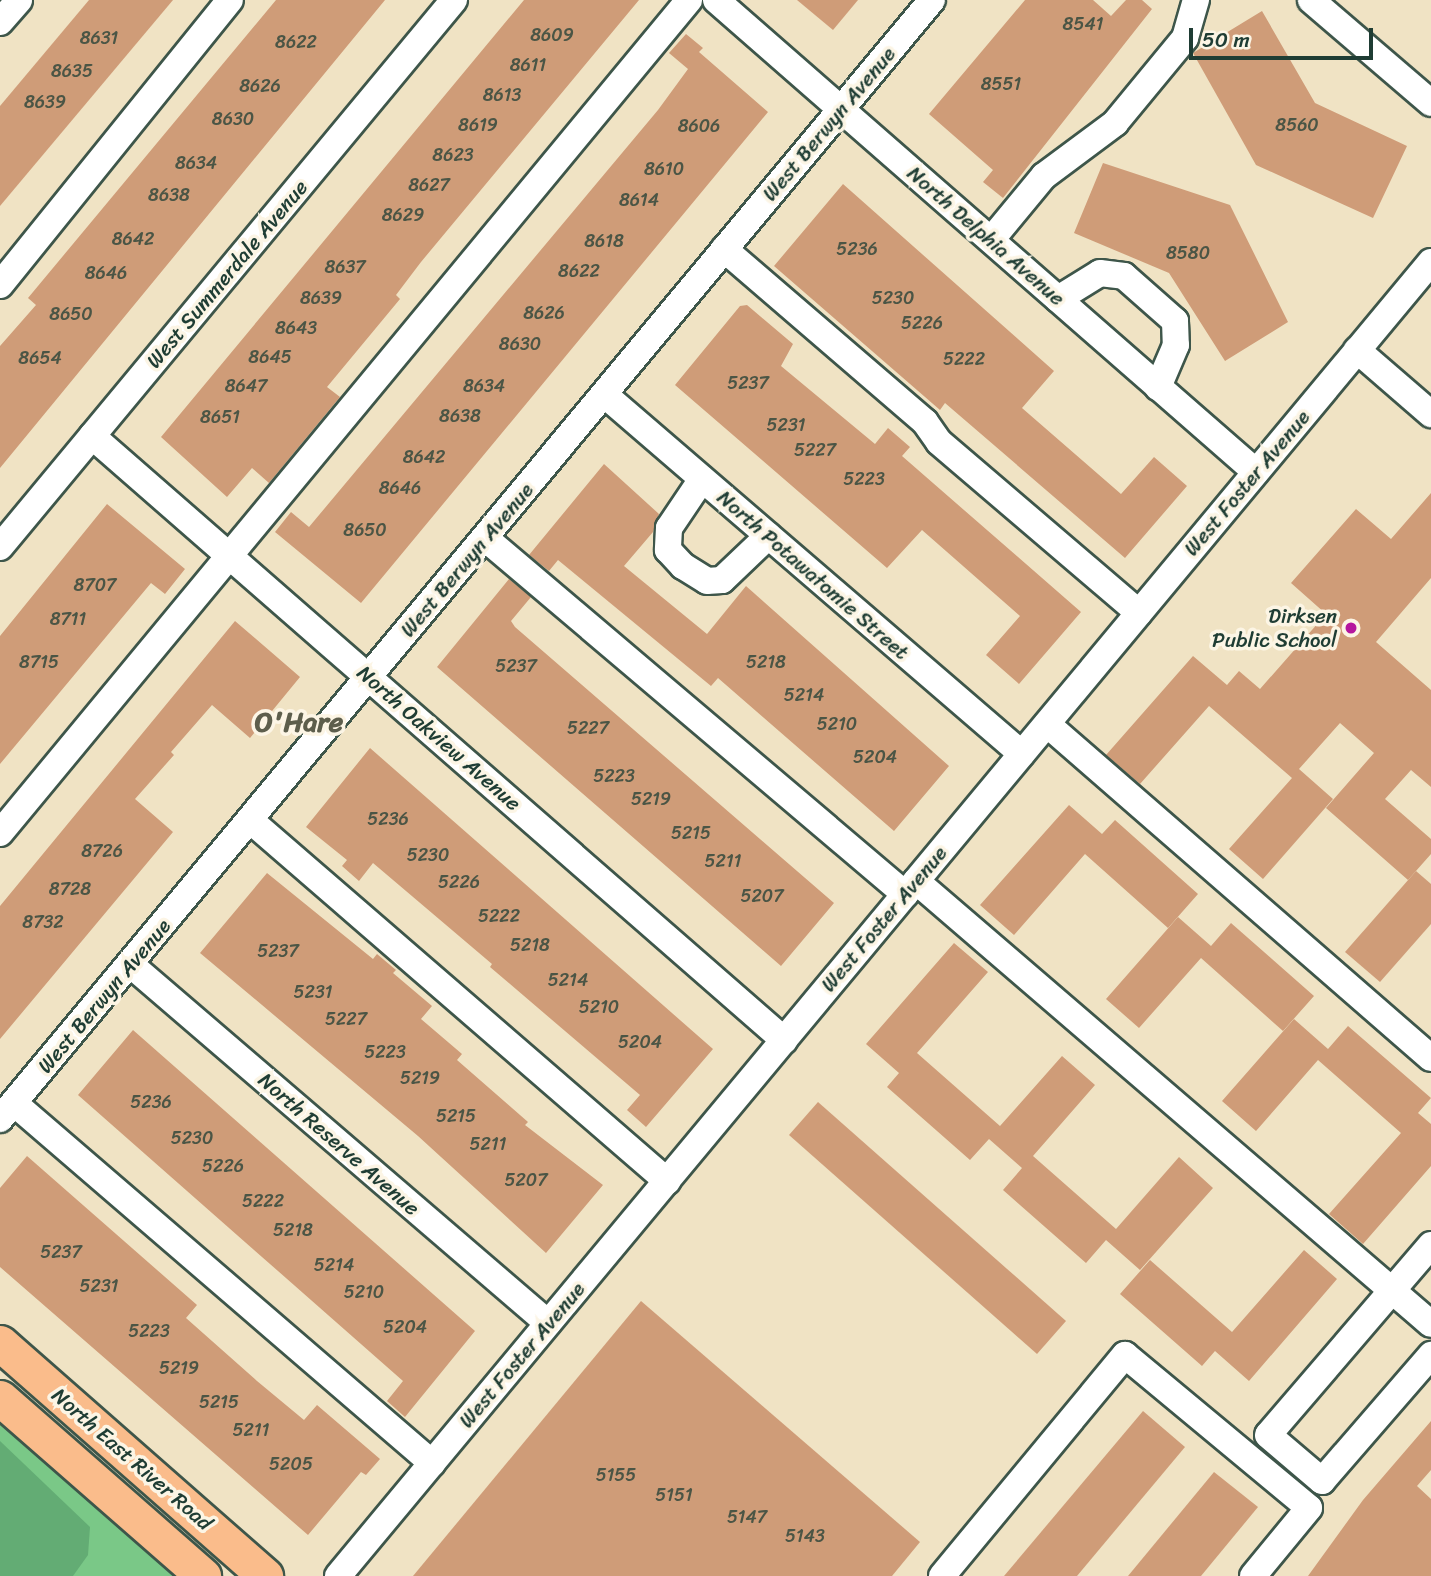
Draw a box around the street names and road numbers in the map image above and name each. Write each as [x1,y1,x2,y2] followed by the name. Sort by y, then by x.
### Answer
[757,42,901,206] street label: West Berwyn Avenue
[902,161,1070,311] street label: North Delphia Avenue
[141,175,313,373] street label: West Summerdale Avenue
[1178,404,1316,562] street label: West Foster Avenue
[395,478,539,642] street label: West Berwyn Avenue
[712,485,914,665] street label: North Potawatomie Street
[352,660,526,816] street label: North Oakview Avenue
[815,840,953,998] street label: West Foster Avenue
[32,914,176,1078] street label: West Berwyn Avenue
[254,1067,424,1221] street label: North Reserve Avenue
[453,1276,591,1434] street label: West Foster Avenue
[47,1383,217,1535] street label: North East River Road

